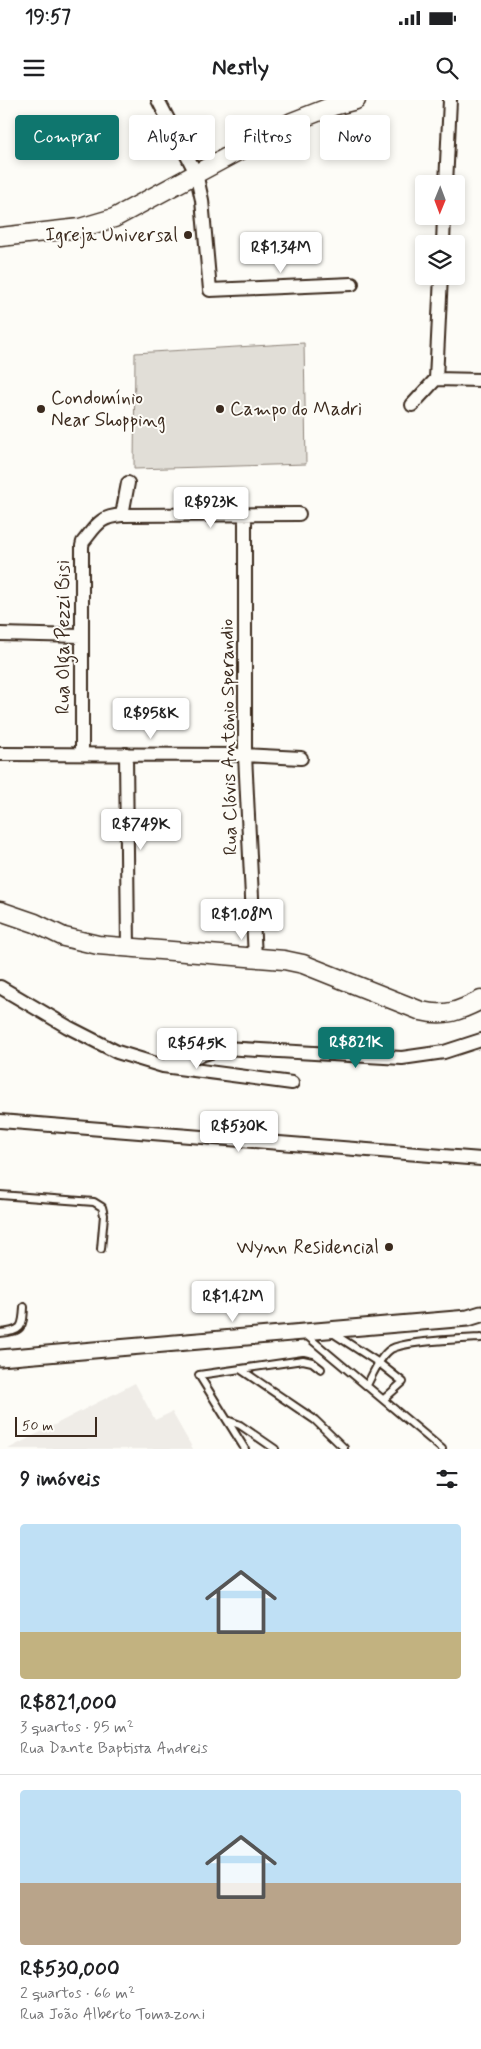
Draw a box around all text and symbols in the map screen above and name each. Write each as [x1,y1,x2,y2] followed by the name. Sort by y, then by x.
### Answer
[25,5,71,30] text: 19:57
[20,54,48,82] icon: menu
[212,54,269,82] text: Nestly
[433,54,461,82] icon: search
[15,115,119,160] chip: Comprar
[129,115,215,160] chip: Alugar
[225,115,310,160] chip: Filtros
[320,115,390,160] chip: Novo
[415,175,465,225] north arrow
[415,175,465,285] map controls
[45,223,178,249] place label: Igreja Universal
[182,229,194,241] marker: Igreja Universal
[235,232,327,274] pin: R$1.34M
[415,235,465,285] button: layers
[251,237,311,258] text: R$1.34M
[51,386,166,434] place label: Condomínio Near Shopping
[230,397,362,422] place label: Campo do Madri
[35,403,47,415] marker: Condomínio Near Shopping
[214,403,226,415] marker: Campo do Madri
[170,486,252,529] pin: R$923K
[185,492,237,513] text: R$923K
[51,560,79,714] street label: Rua Olga Pezzi Bisi
[214,618,244,856] street label: Rua Clóvis Antônio Sperandio
[110,698,192,740] pin: R$958K
[123,703,179,724] text: R$958K
[100,808,182,851] pin: R$749K
[112,814,170,835] text: R$749K
[196,898,288,941] pin: R$1.08M
[212,904,272,925] text: R$1.08M
[315,1026,397,1069] pin: R$821K
[156,1028,238,1070] pin: R$545K
[329,1032,383,1053] text: R$821K
[168,1033,226,1054] text: R$545K
[198,1110,280,1153] pin: R$530K
[211,1116,267,1137] text: R$530K
[237,1235,379,1260] place label: Wynn Residencial
[383,1241,395,1253] marker: Wynn Residencial
[187,1280,279,1323] pin: R$1.42M
[202,1286,264,1307] text: R$1.42M
[15,1414,98,1437] scale bar
[22,1417,53,1435] text: 50 m
[20,1465,100,1493] text: 9 imóveis
[433,1465,461,1493] icon: filters
[196,1557,286,1647] icon: home
[20,1689,117,1717] text: R$821,000
[20,1717,134,1738] text: 3 quartos · 95 m²
[20,1738,208,1759] text: Rua Dante Baptista Andreis
[196,1822,286,1912] icon: home
[20,1955,120,1983] text: R$530,000
[20,1983,135,2004] text: 2 quartos · 66 m²
[20,2004,205,2025] text: Rua João Alberto Tomazoni

